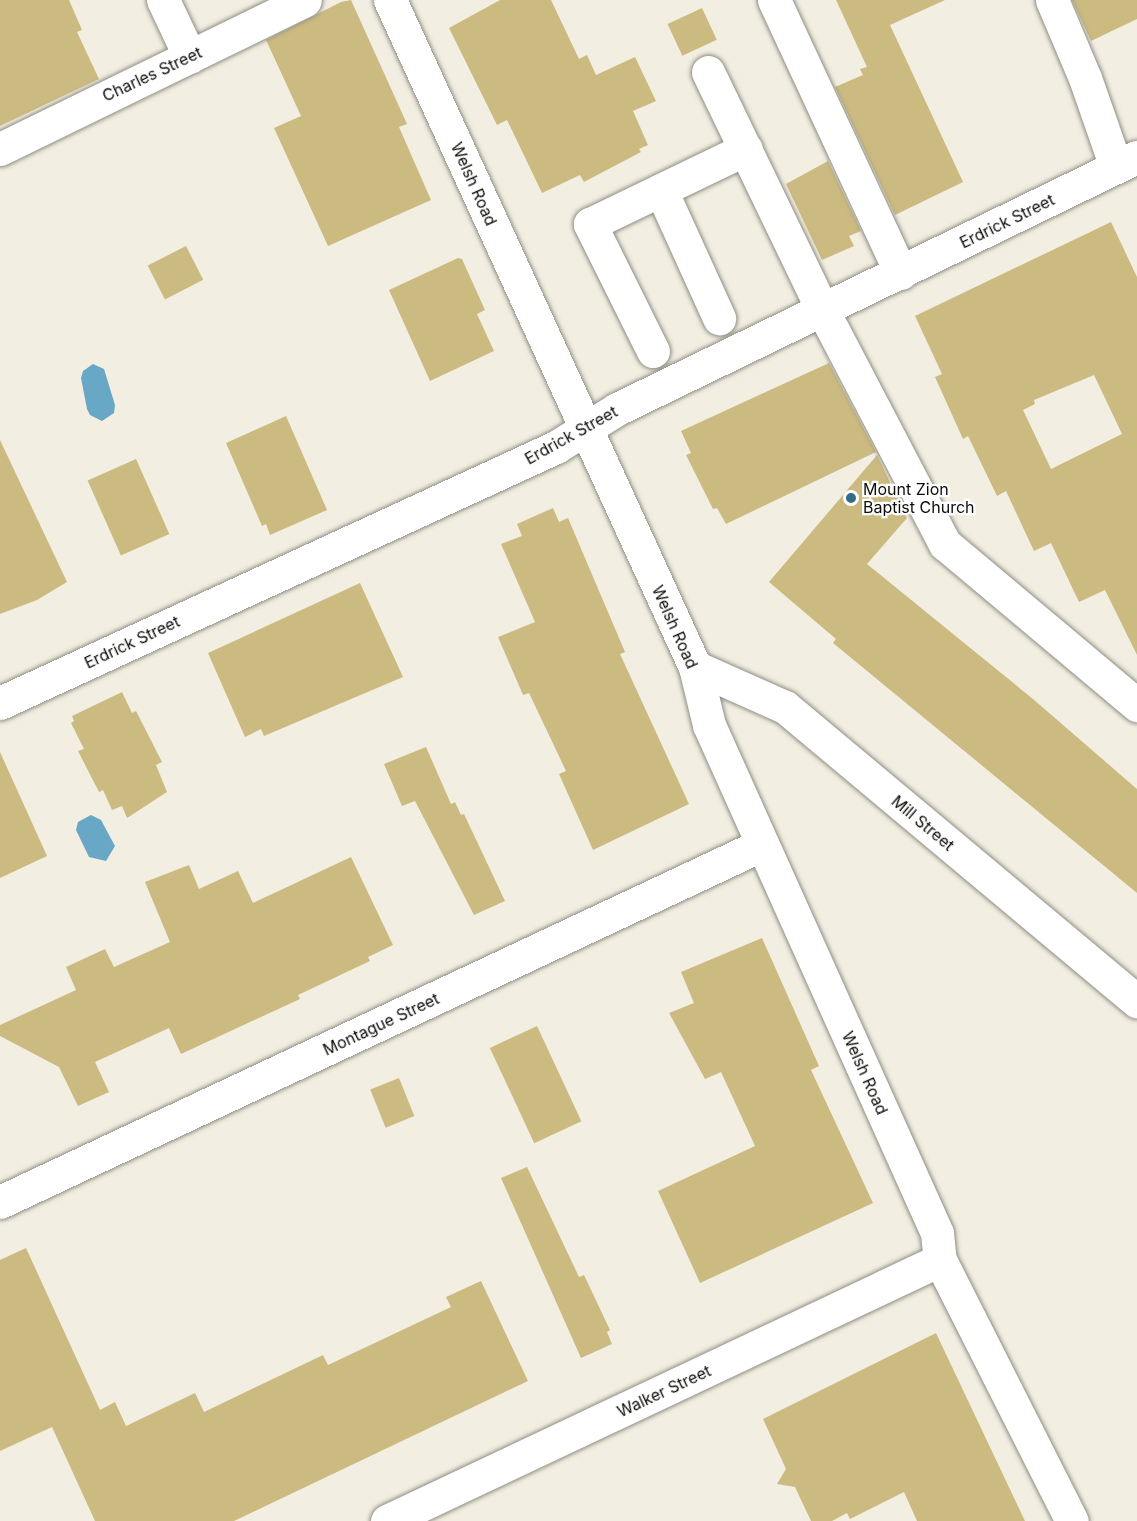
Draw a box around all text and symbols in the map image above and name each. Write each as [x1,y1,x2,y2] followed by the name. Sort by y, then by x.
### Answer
[99,43,205,105] street label: Charles Street
[447,139,501,229] street label: Welsh Road
[957,190,1057,252] street label: Erdrick Street
[521,402,621,468] street label: Erdrick Street
[863,479,975,517] place label: Mount Zion Baptist Church
[844,491,858,505] marker: Mount Zion Baptist Church
[648,582,702,672] street label: Welsh Road
[81,612,183,672] street label: Erdrick Street
[888,791,958,855] street label: Mill Street
[320,989,442,1059] street label: Montague Street
[838,1028,892,1118] street label: Welsh Road
[614,1361,714,1421] street label: Walker Street

